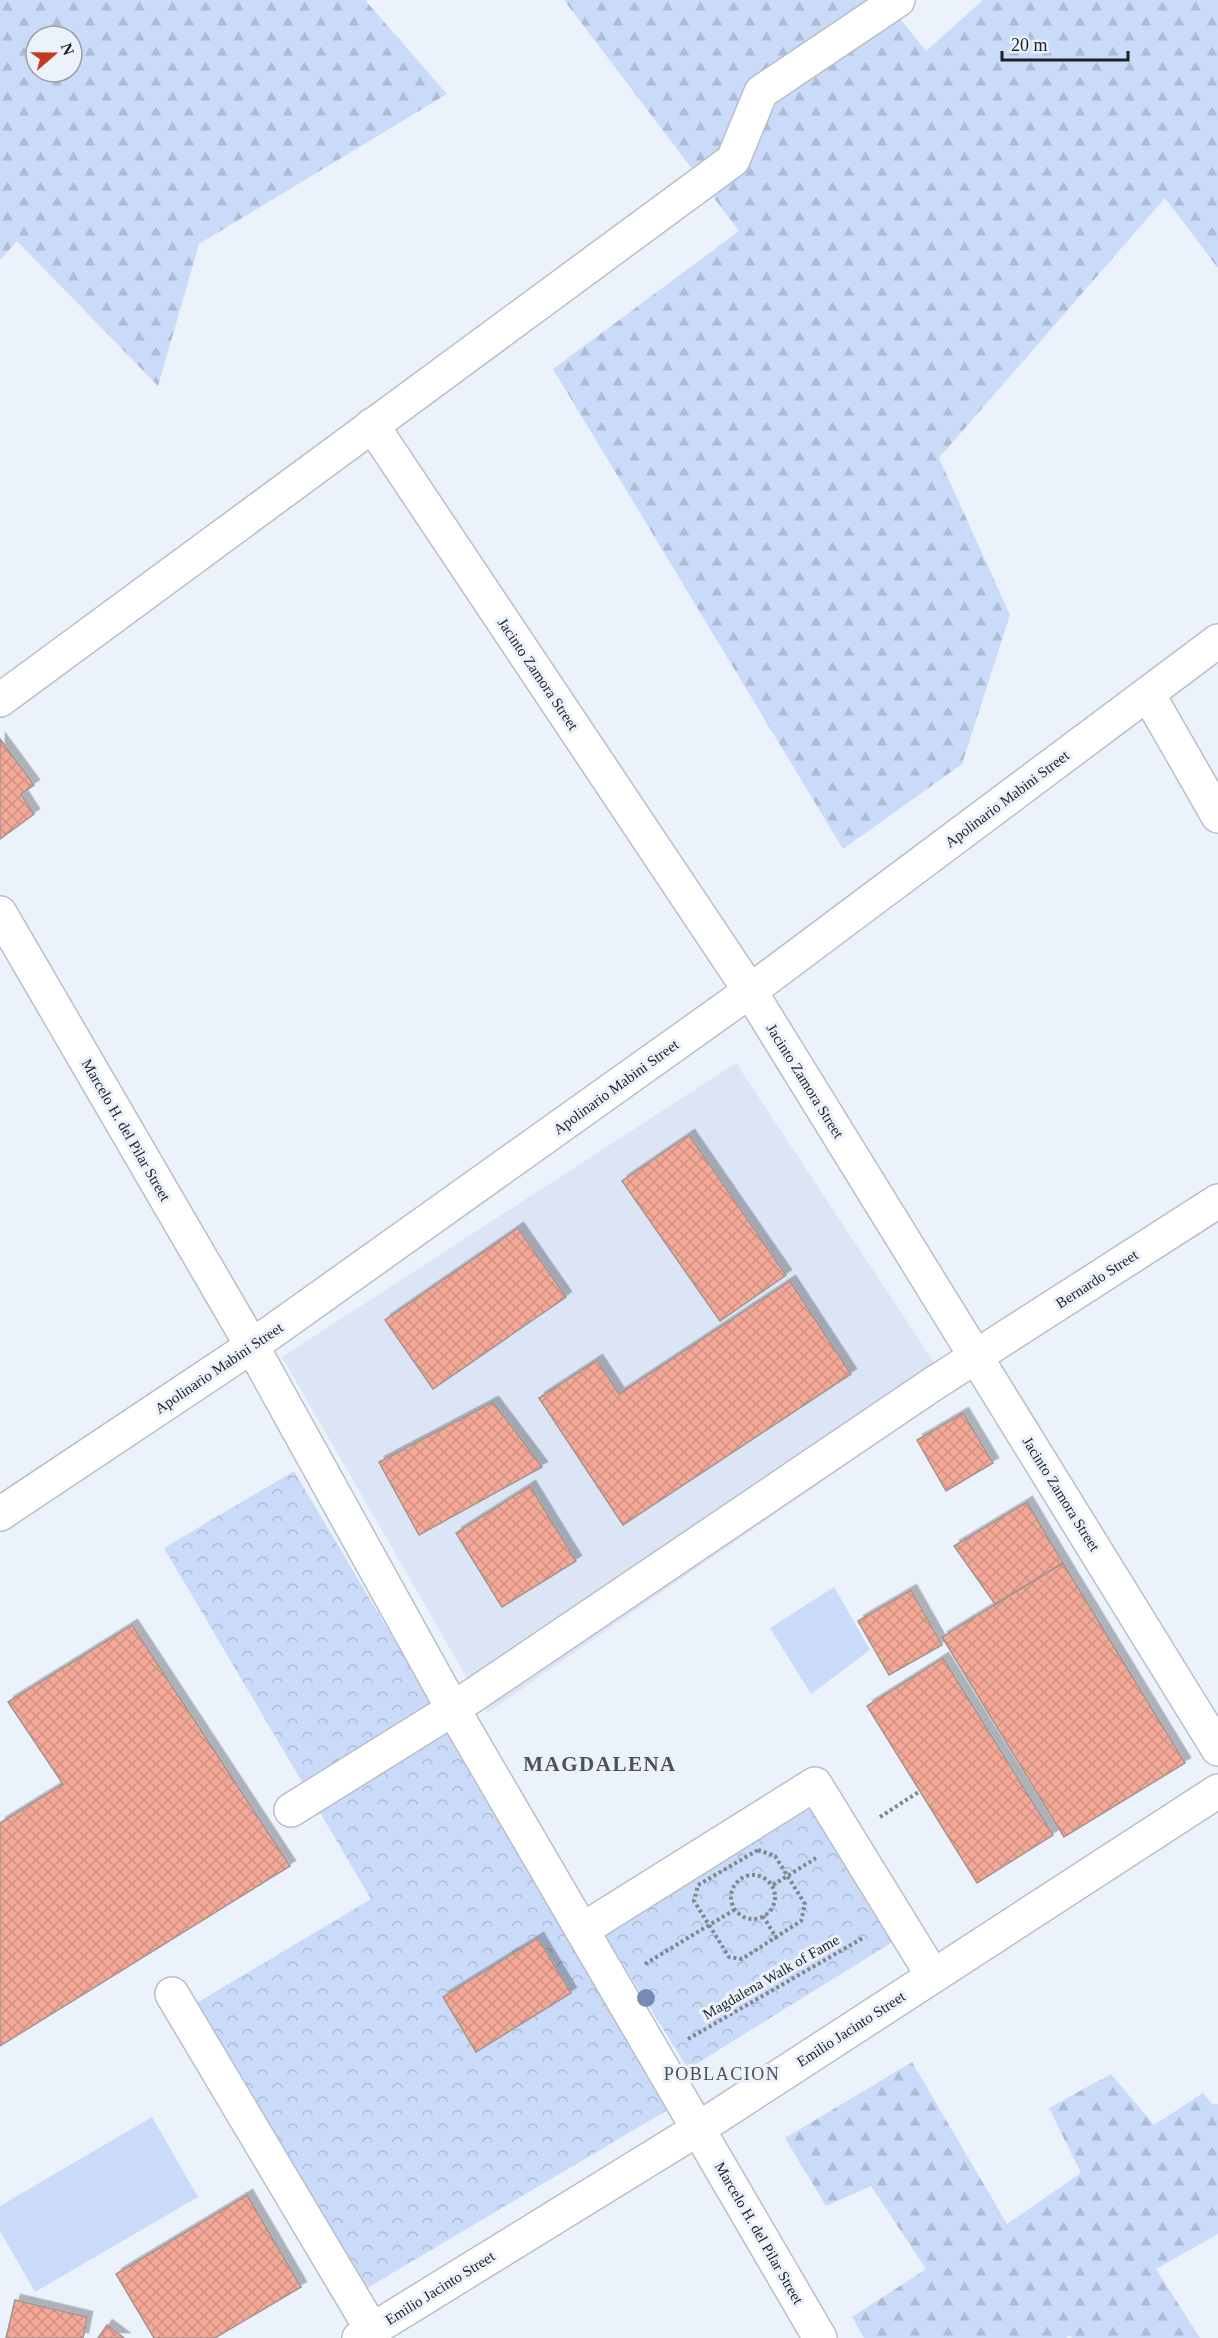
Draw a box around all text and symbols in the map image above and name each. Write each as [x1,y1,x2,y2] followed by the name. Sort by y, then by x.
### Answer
[24,24,84,84] north arrow
[1002,24,1128,62] scale bar
[1011,35,1048,55] text: 20 m
[58,41,78,58] text: N
[495,615,582,734] street label: Jacinto Zamora Street
[942,747,1073,851] street label: Apolinario Mabini Street
[763,1021,847,1142] street label: Jacinto Zamora Street
[550,1036,682,1138] street label: Apolinario Mabini Street
[79,1056,174,1205] street label: Marcelo H. del Pilar Street
[1053,1246,1142,1311] street label: Bernardo Street
[152,1319,287,1417] street label: Apolinario Mabini Street
[1019,1434,1103,1555] street label: Jacinto Zamora Street
[523,1752,677,1776] district label: MAGDALENA
[700,1931,842,2023] street label: Magdalena Walk of Fame
[794,1988,909,2070] street label: Emilio Jacinto Street
[664,2064,780,2084] district label: POBLACION
[712,2159,807,2308] street label: Marcelo H. del Pilar Street
[382,2247,498,2328] street label: Emilio Jacinto Street

